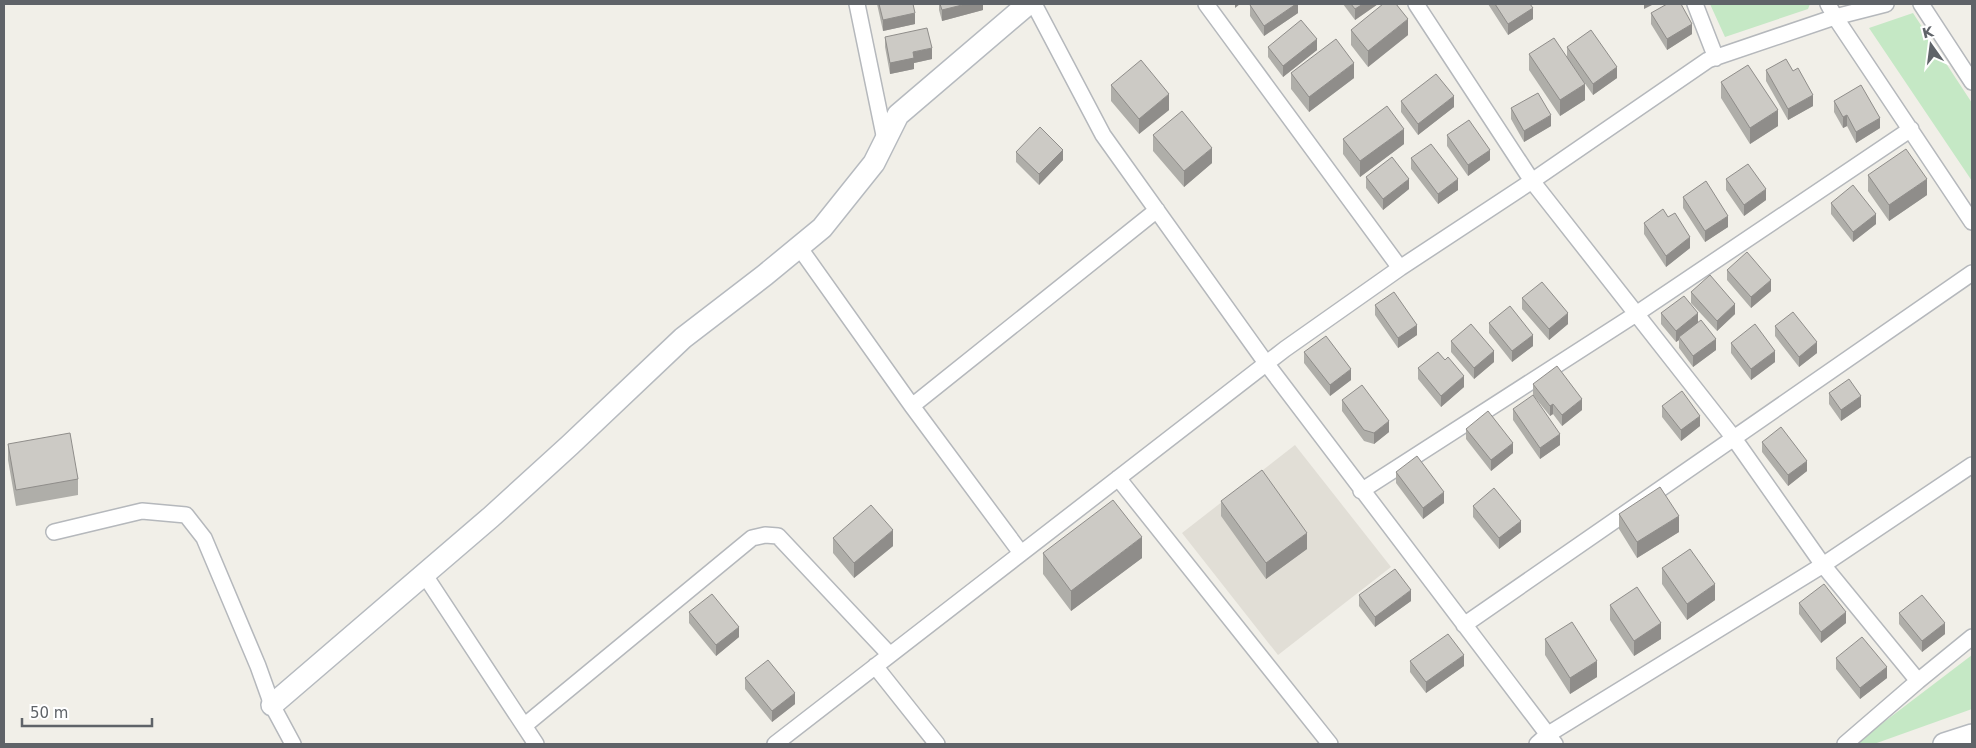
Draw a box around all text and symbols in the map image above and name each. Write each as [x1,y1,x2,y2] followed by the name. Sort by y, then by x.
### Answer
[1906,20,1956,70] north arrow
[1921,23,1936,41] text: K
[22,696,152,728] scale bar
[30,704,68,722] text: 50 m

